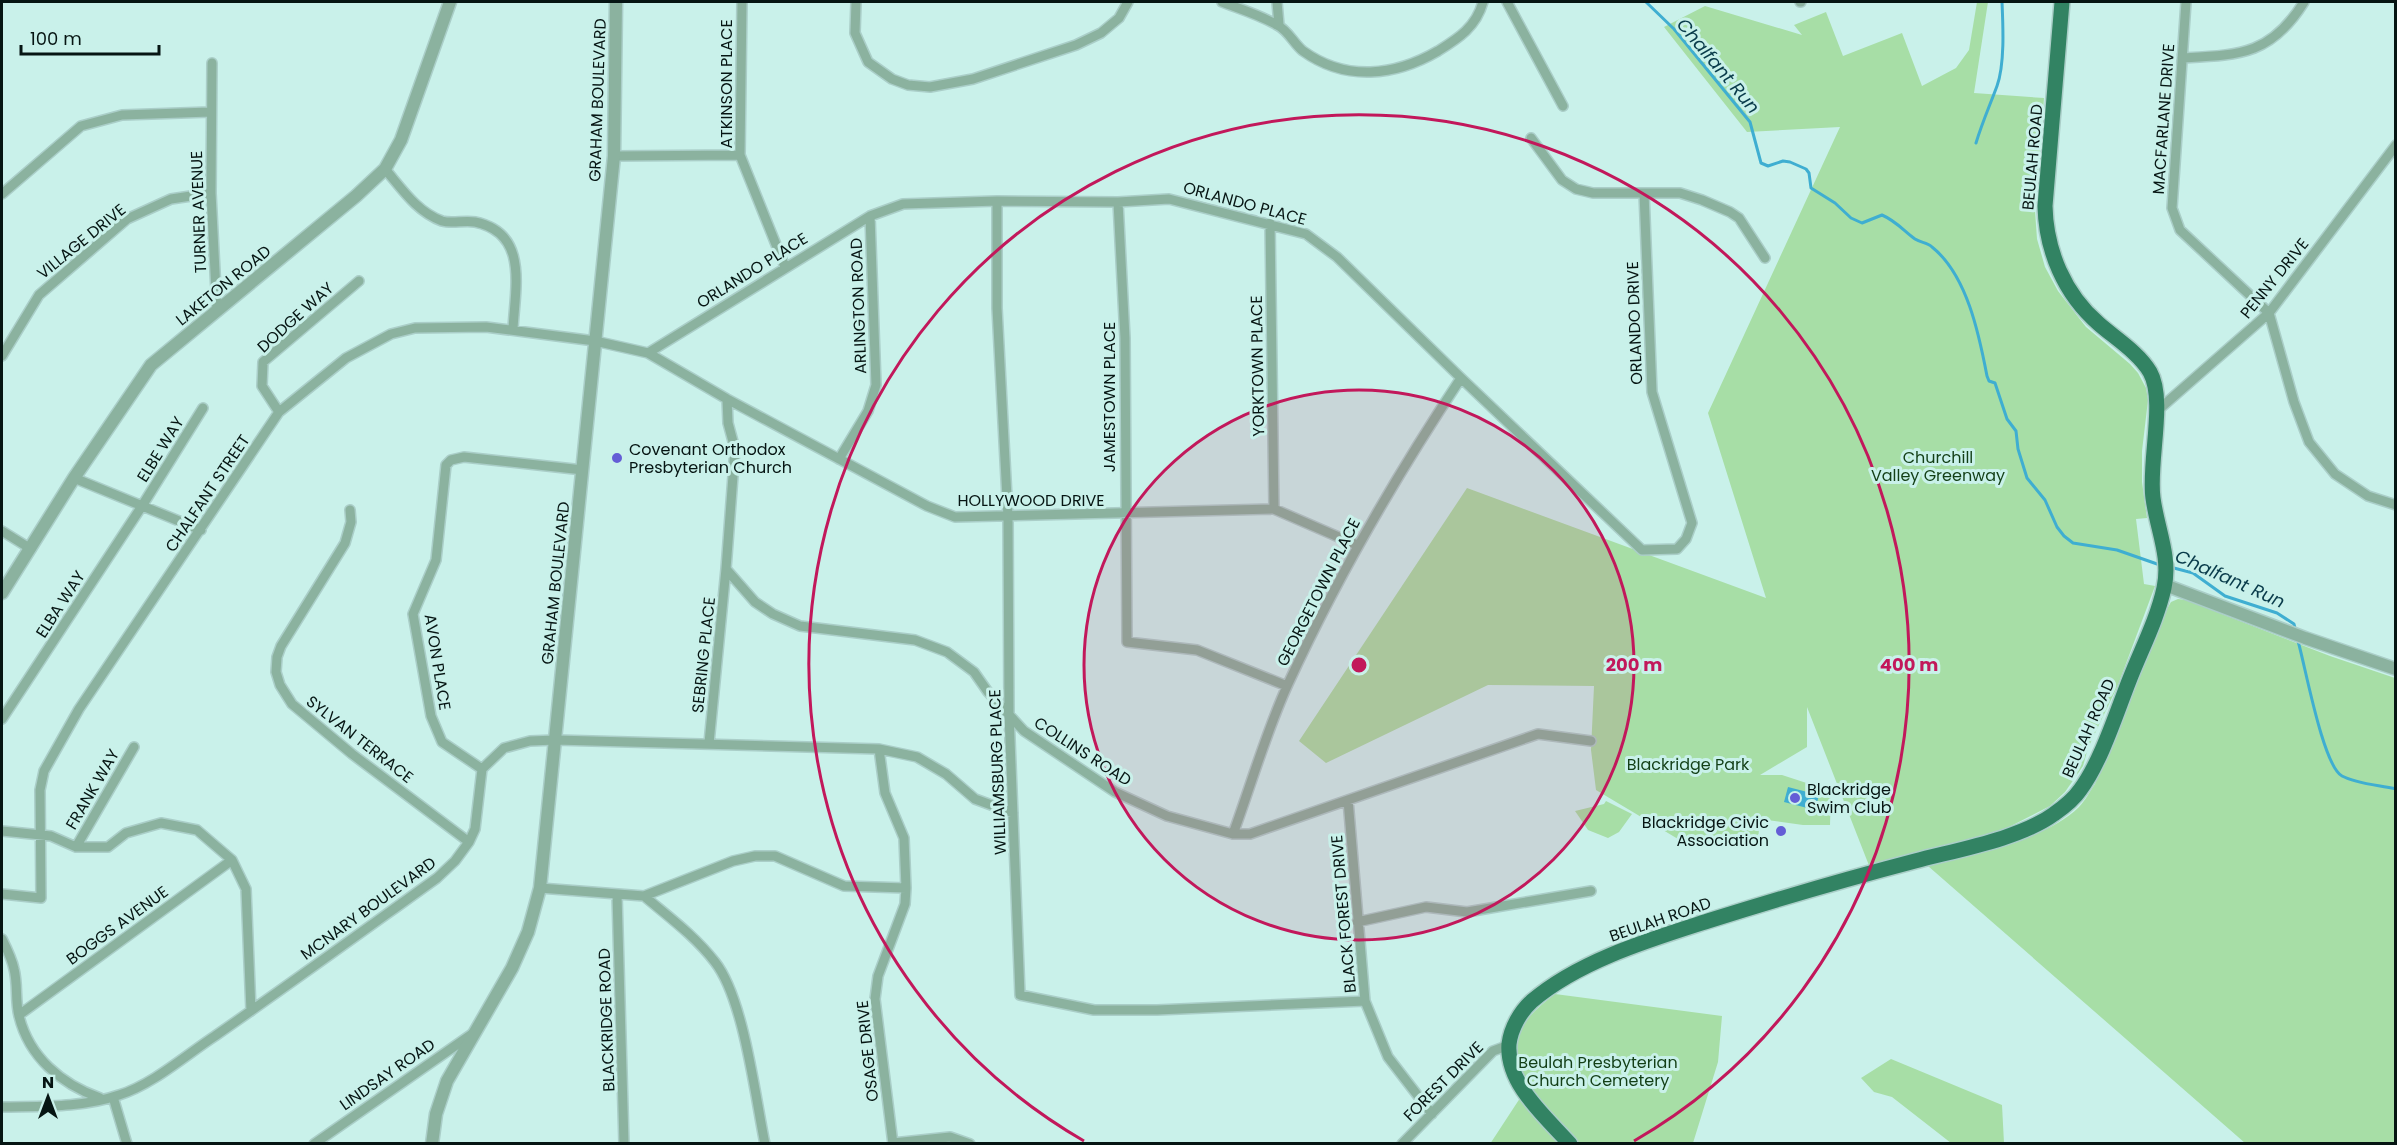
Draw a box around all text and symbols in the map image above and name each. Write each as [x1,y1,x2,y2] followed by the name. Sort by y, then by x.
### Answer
[1671,13,1766,119] water label: Chalfant Run
[21,18,159,56] scale bar
[583,18,612,182] street label: GRAHAM BOULEVARD
[715,19,738,149] street label: ATKINSON PLACE
[30,26,82,51] text: 100 m
[2147,43,2180,195] street label: MACFARLANE DRIVE
[2016,103,2049,211] street label: BEULAH ROAD
[185,150,212,274] street label: TURNER AVENUE
[1181,176,1309,231] street label: ORLANDO PLACE
[32,198,131,284] street label: VILLAGE DRIVE
[692,227,812,314] street label: ORLANDO PLACE
[2235,233,2314,323] street label: PENNY DRIVE
[845,238,872,374] street label: ARLINGTON ROAD
[171,240,276,331] street label: LAKETON ROAD
[1621,261,1648,385] street label: ORLANDO DRIVE
[252,276,339,358] street label: DODGE WAY
[1245,295,1270,437] street label: YORKTOWN PLACE
[1098,322,1121,472] street label: JAMESTOWN PLACE
[131,412,190,486] street label: ELBE WAY
[160,430,255,556] street label: CHALFANT STREET
[629,438,792,479] place label: Covenant Orthodox Presbyterian Church
[1871,446,2005,487] park label: Churchill Valley Greenway
[610,451,624,465] marker: Covenant Orthodox Presbyterian Church
[957,489,1105,512] street label: HOLLYWOOD DRIVE
[535,500,575,666] street label: GRAHAM BOULEVARD
[1271,514,1366,670] street label: GEORGETOWN PLACE
[2171,543,2289,614] water label: Chalfant Run
[30,566,91,642] street label: ELBA WAY
[686,596,721,714] street label: SEBRING PLACE
[419,612,456,712] street label: AVON PLACE
[1606,652,1662,677] text: 200 m
[1880,652,1938,677] text: 400 m
[1349,655,1369,675] centre of rings
[2056,675,2121,781] street label: BEULAH ROAD
[983,689,1012,855] street label: WILLIAMSBURG PLACE
[301,690,418,789] street label: SYLVAN TERRACE
[1029,711,1136,792] street label: COLLINS ROAD
[60,744,125,834] street label: FRANK WAY
[1627,753,1750,776] park label: Blackridge Park
[1807,778,1892,819] place label: Blackridge Swim Club
[1788,791,1802,805] marker: Blackridge Swim Club
[1642,811,1769,852] place label: Blackridge Civic Association
[1774,824,1788,838] marker: Blackridge Civic Association
[1325,834,1362,994] street label: BLACK FOREST DRIVE
[296,851,441,965] street label: MCNARY BOULEVARD
[62,881,173,970] street label: BOGGS AVENUE
[1606,891,1714,948] street label: BEULAH ROAD
[592,948,621,1092] street label: BLACKRIDGE ROAD
[851,999,884,1103] street label: OSAGE DRIVE
[335,1033,440,1116] street label: LINDSAY ROAD
[1398,1036,1489,1127] street label: FOREST DRIVE
[1518,1051,1678,1092] park label: Beulah Presbyterian Church Cemetery
[18,1067,78,1127] north arrow
[42,1071,54,1094] text: N

